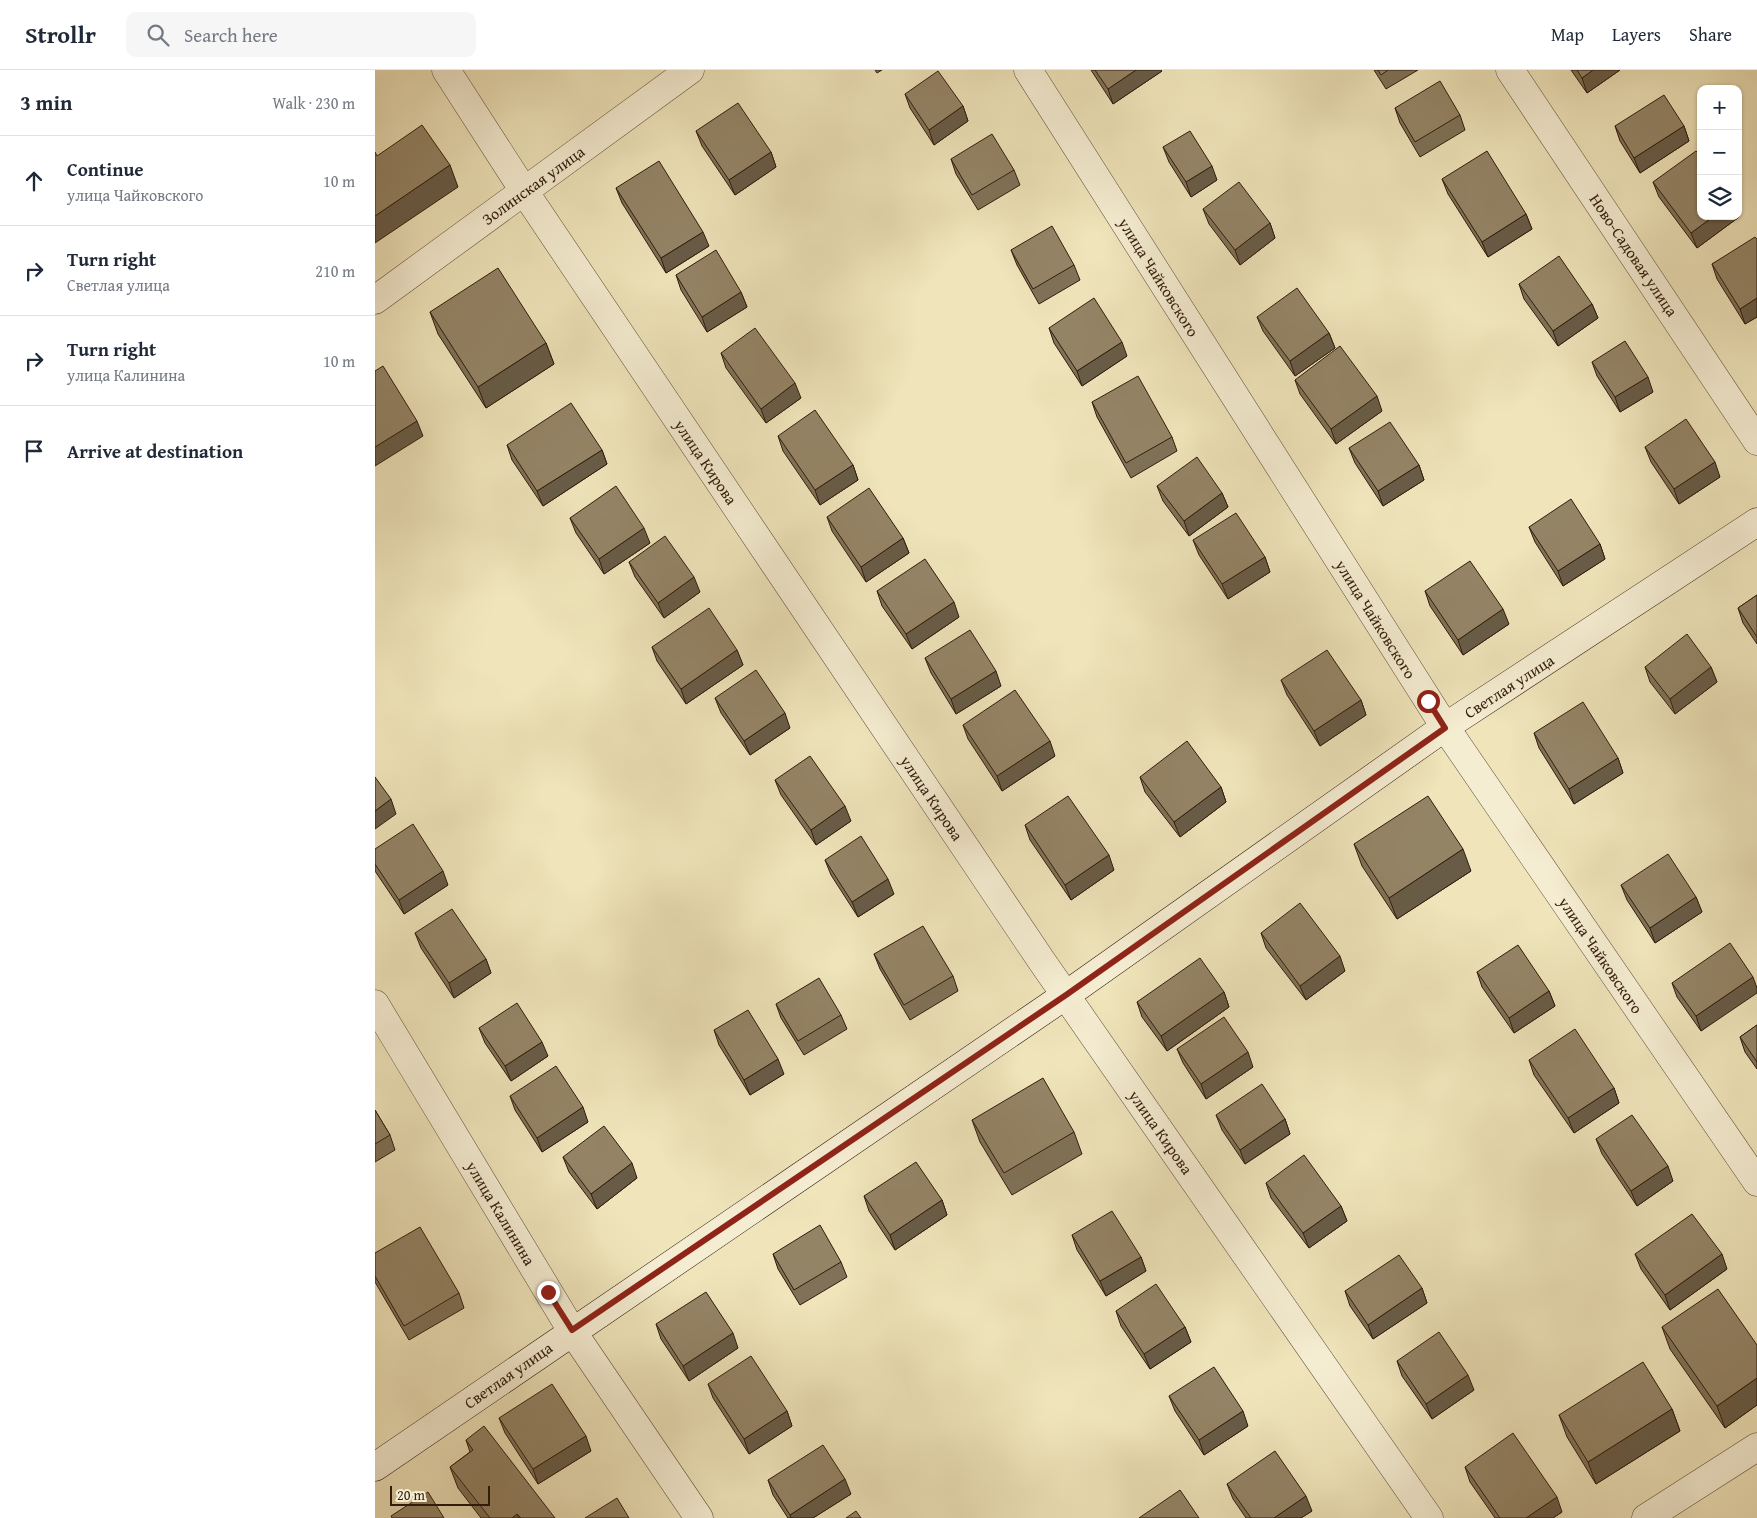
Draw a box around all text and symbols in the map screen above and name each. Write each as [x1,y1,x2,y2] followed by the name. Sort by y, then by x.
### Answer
[126,12,476,57] search box
[25,17,96,52] text: Strollr
[144,21,172,49] icon: search
[184,21,278,49] text: Search here
[1551,21,1584,48] text: Map
[1612,21,1661,48] text: Layers
[1689,21,1732,48] text: Share
[1697,85,1742,220] map controls
[1697,85,1742,130] button: +
[20,87,72,118] text: 3 min
[272,91,355,115] text: Walk · 230 m
[1697,130,1742,175] button: −
[477,139,590,231] street label: Золинская улица
[67,155,144,183] text: Continue
[20,167,48,195] icon: ahead
[323,169,355,193] text: 10 m
[1697,175,1742,220] button: layers
[67,183,204,207] text: улица Чайковского
[1584,189,1684,322] street label: Ново-Садовая улица
[1112,212,1205,341] street label: улица Чайковского
[67,245,156,273] text: Turn right
[20,257,48,285] icon: right
[315,259,355,283] text: 210 m
[67,273,170,297] text: Светлая улица
[67,335,156,363] text: Turn right
[20,347,48,375] icon: right
[323,349,355,373] text: 10 m
[67,363,185,387] text: улица Калинина
[668,414,744,510] street label: улица Кирова
[20,437,48,465] icon: arrive
[67,437,243,465] text: Arrive at destination
[1329,554,1422,683] street label: улица Чайковского
[1459,648,1559,724] street label: Светлая улица
[1417,690,1440,713] route start
[894,750,970,846] street label: улица Кирова
[1552,891,1649,1018] street label: улица Чайковского
[1122,1084,1199,1179] street label: улица Кирова
[460,1155,542,1270] street label: улица Калинина
[537,1281,560,1304] route end
[459,1335,557,1414] street label: Светлая улица
[390,1483,490,1506] scale bar
[397,1485,425,1505] text: 20 m

